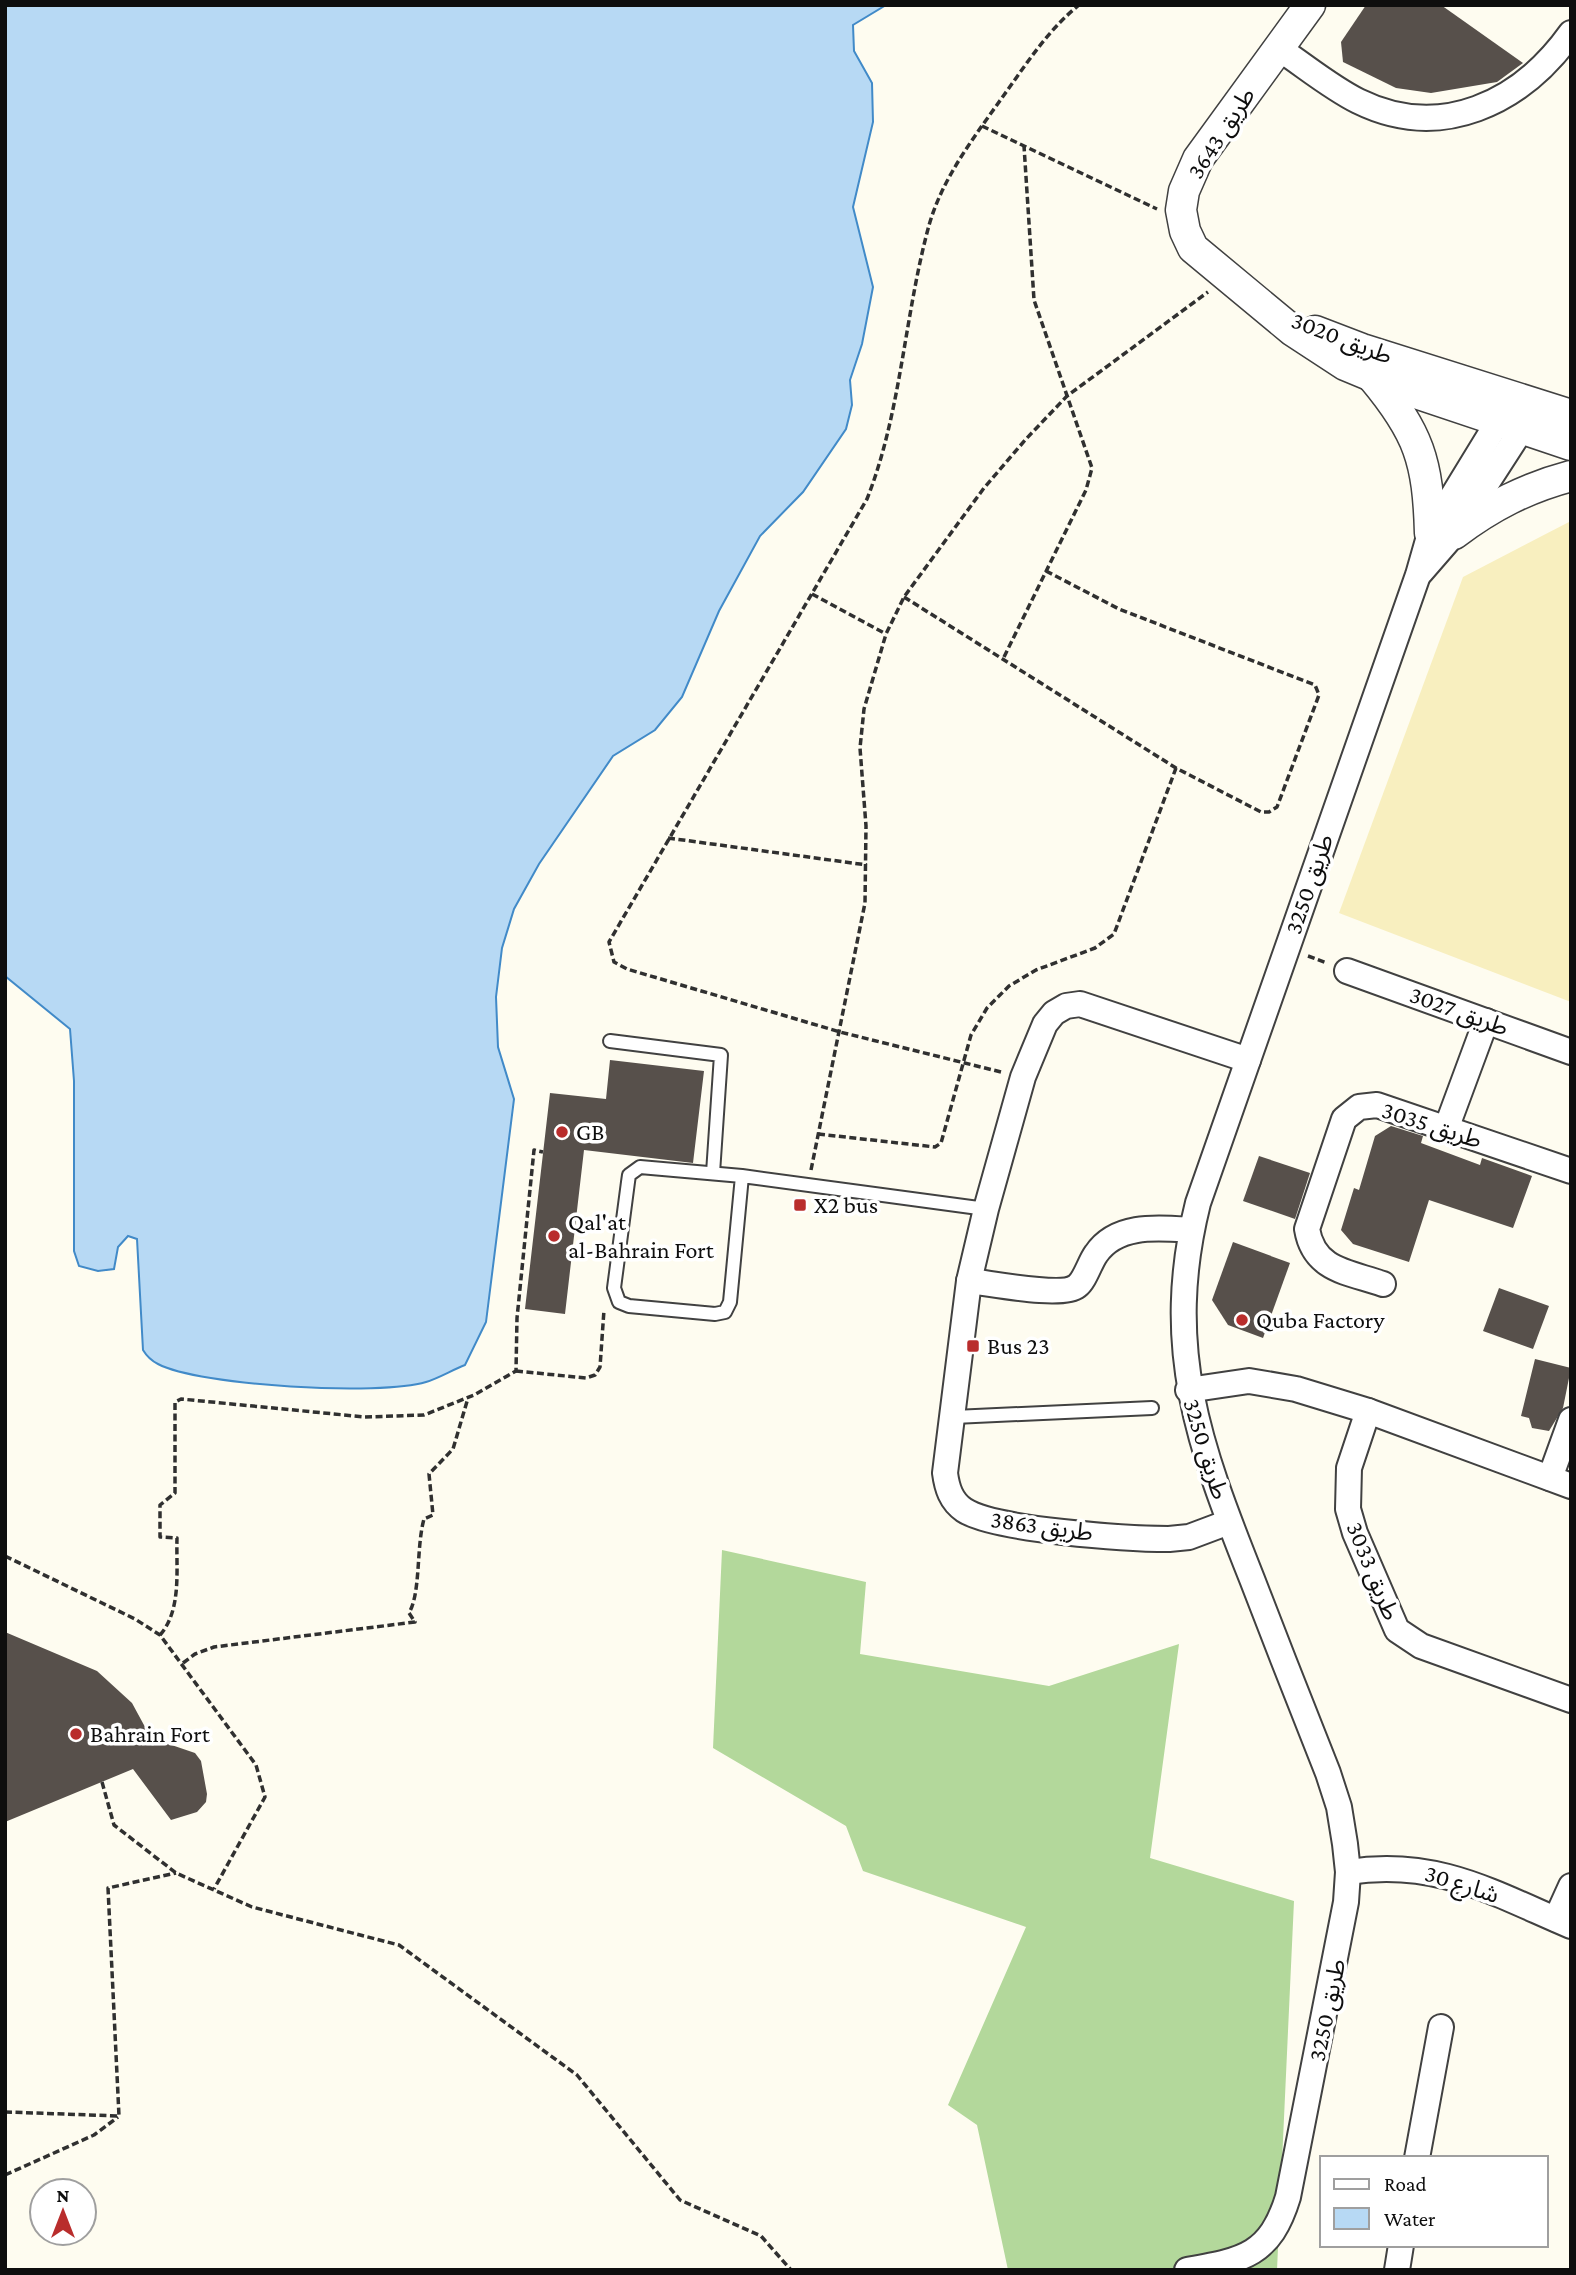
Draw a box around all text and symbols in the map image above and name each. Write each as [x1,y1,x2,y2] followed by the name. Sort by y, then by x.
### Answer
[1181,82,1262,184] street label: طريق 3643
[1287,306,1396,371] street label: طريق 3020
[1279,830,1340,938] street label: طريق 3250
[1405,980,1512,1043] street label: طريق 3027
[1378,1096,1486,1155] street label: طريق 3035
[576,1118,604,1145] place label: GB
[554,1124,570,1140] marker: GB
[814,1191,878,1218] place label: X2 bus
[792,1197,808,1213] marker: X2 bus
[568,1208,715,1263] place label: Qal'at al-Bahrain Fort
[546,1228,562,1244] marker: Qal'at al-Bahrain Fort
[1256,1306,1385,1333] place label: Quba Factory
[1234,1312,1250,1328] marker: Quba Factory
[987,1332,1050,1359] place label: Bus 23
[965,1338,981,1354] marker: Bus 23
[1176,1395,1235,1503] street label: طريق 3250
[989,1505,1095,1548] street label: طريق 3863
[1340,1518,1405,1625] street label: طريق 3033
[90,1720,211,1747] place label: Bahrain Fort
[68,1726,84,1742] marker: Bahrain Fort
[1420,1859,1503,1912] street label: شارع 30
[1303,1956,1352,2064] street label: طريق 3250
[1320,2156,1548,2247] legend
[1384,2172,1427,2196] text: Road
[28,2177,98,2247] north arrow
[57,2185,70,2206] text: N
[1384,2207,1436,2231] text: Water

